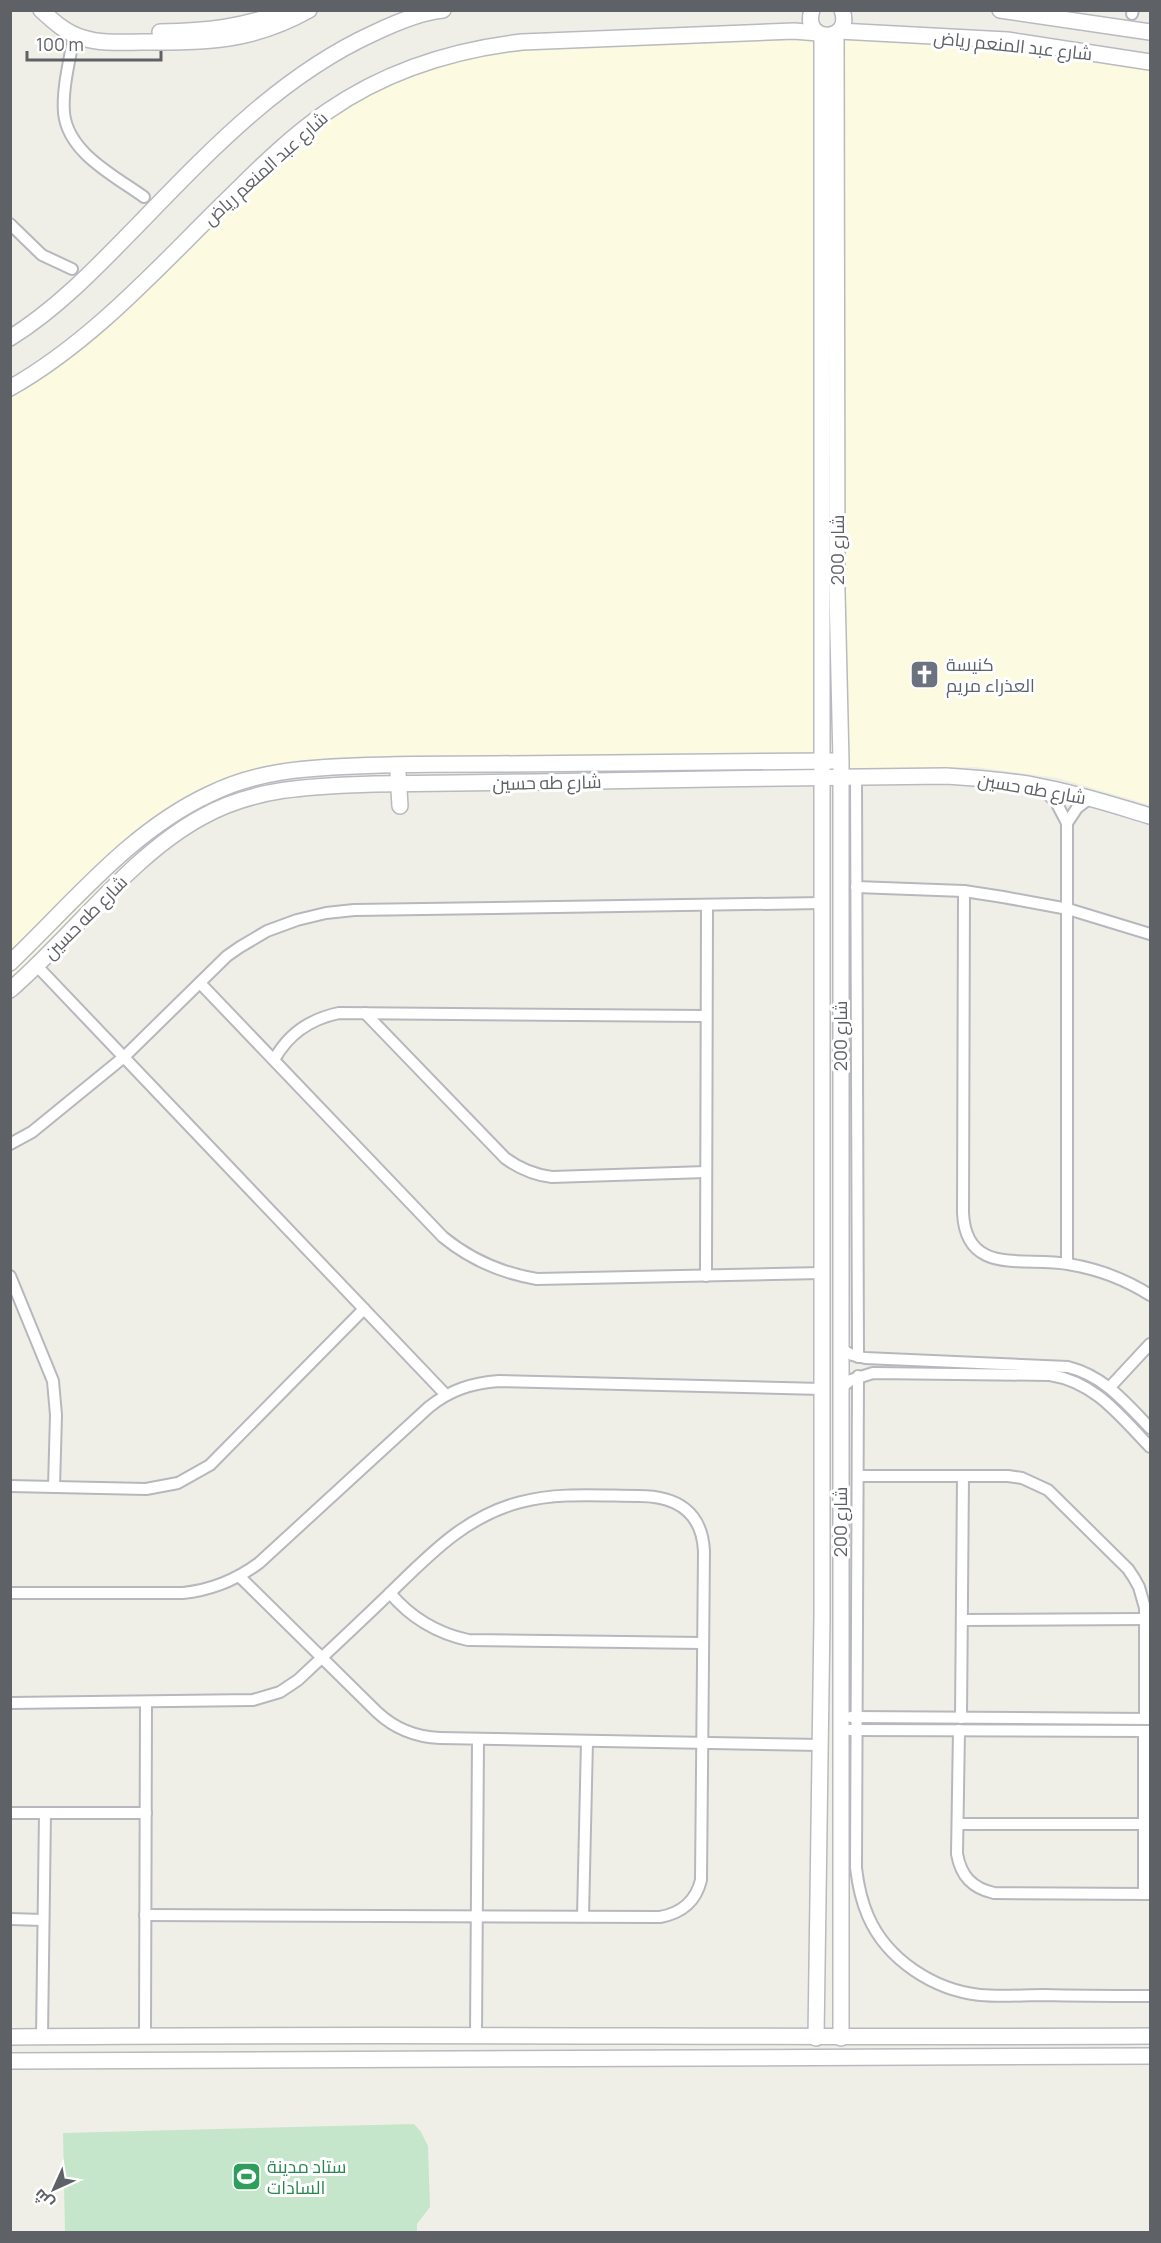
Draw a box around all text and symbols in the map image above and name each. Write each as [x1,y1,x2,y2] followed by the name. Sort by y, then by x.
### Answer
[27,24,160,62] scale bar
[932,25,1094,66] street label: شارع عبد المنعم رياض
[36,32,84,56] text: 100 m
[198,106,333,231] street label: شارع عبد المنعم رياض
[825,515,850,585] street label: شارع 200
[946,652,1035,698] place label: كنيسة العذراء مريم
[909,658,941,690] church icon: كنيسة العذراء مريم
[976,767,1088,810] street label: شارع طه حسين
[492,769,602,796] street label: شارع طه حسين
[38,870,133,965] street label: شارع طه حسين
[828,1001,853,1071] street label: شارع 200
[828,1487,853,1557] street label: شارع 200
[267,2154,346,2199] place label: ستاد مدينة السادات
[24,2159,84,2219] north arrow
[230,2160,262,2192] sports icon: ستاد مدينة السادات
[28,2185,58,2215] text: ش

